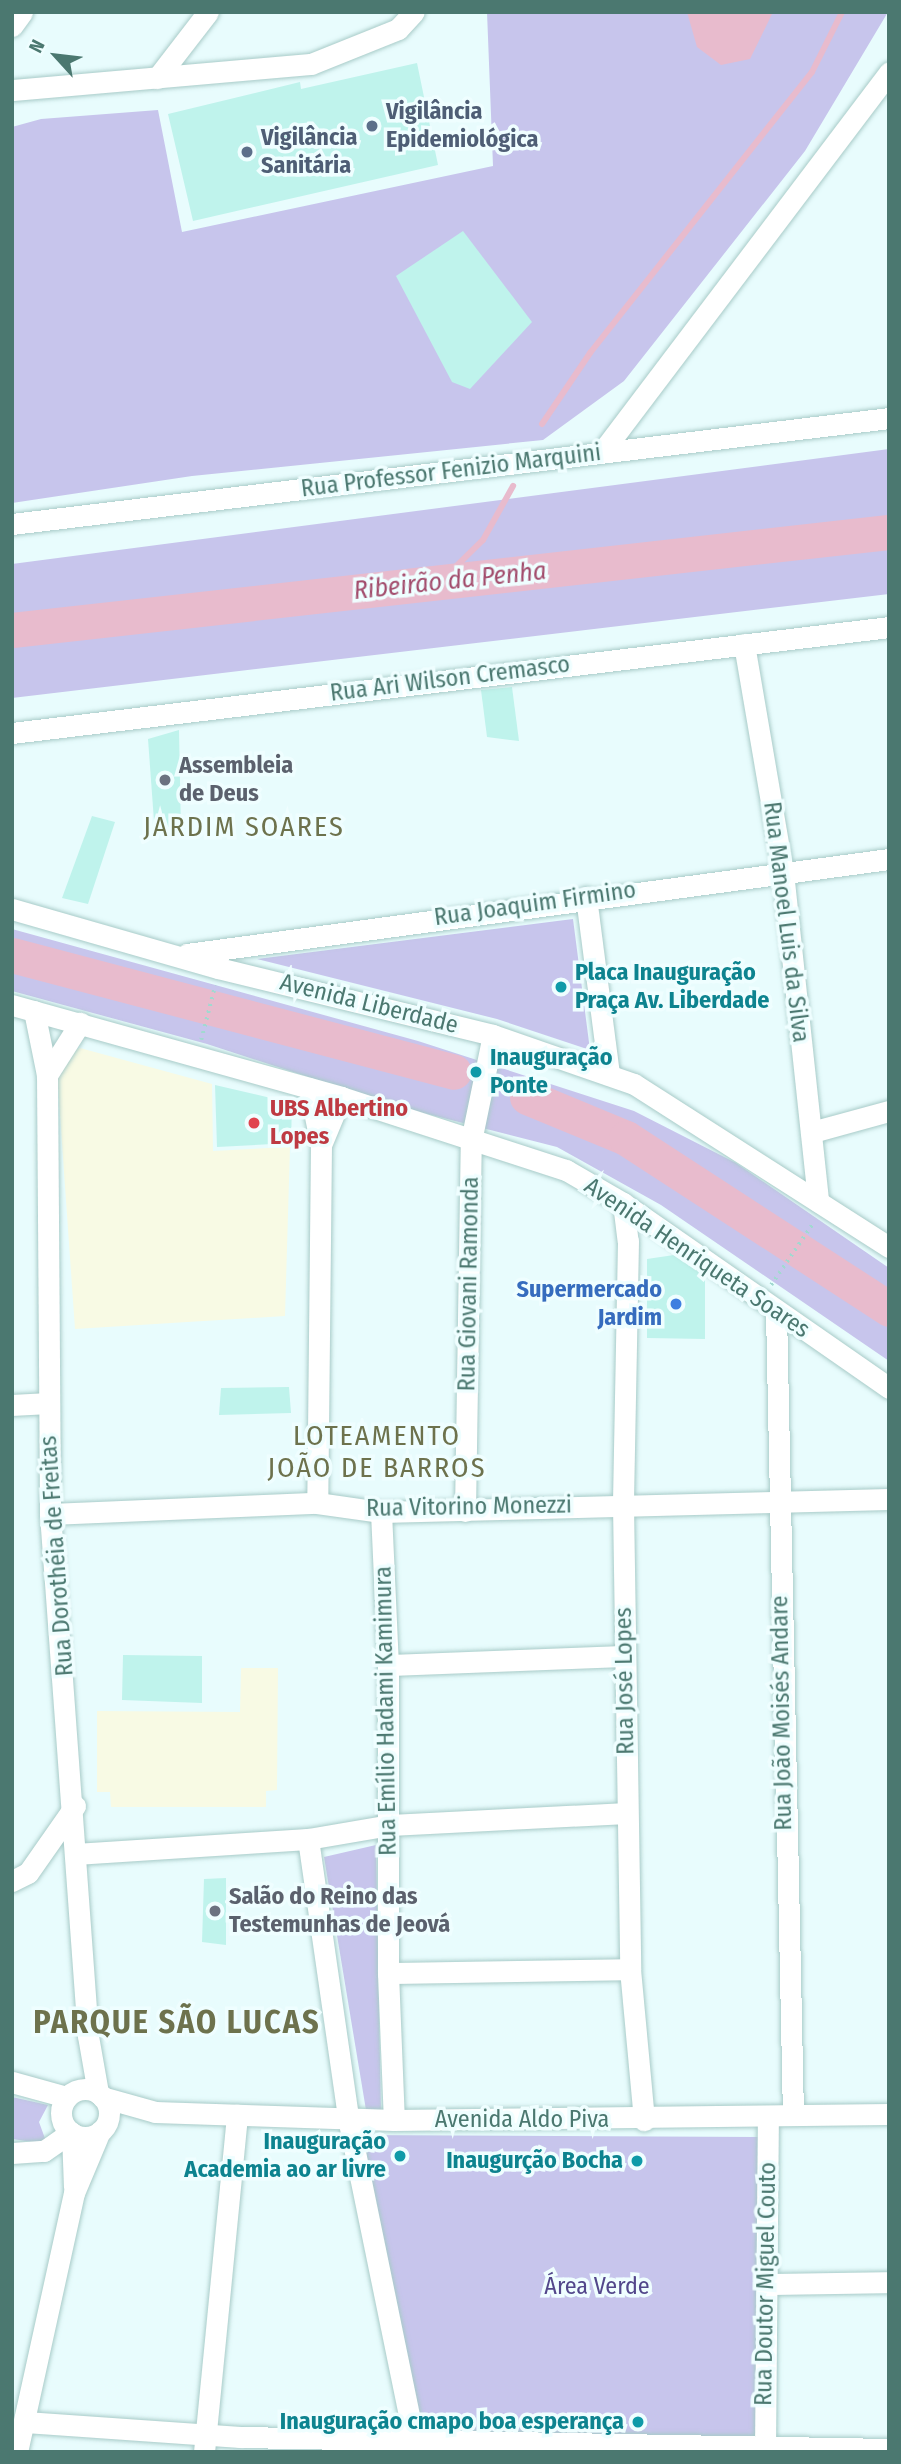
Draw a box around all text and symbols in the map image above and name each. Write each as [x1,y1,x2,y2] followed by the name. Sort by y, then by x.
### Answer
[21,21,91,91] north arrow
[24,36,50,57] text: N
[386,98,539,154] place label: Vigilância Epidemiológica
[364,118,380,134] marker: Vigilância Epidemiológica
[261,124,358,180] place label: Vigilância Sanitária
[239,144,255,160] marker: Vigilância Sanitária
[299,438,603,504] street label: Rua Professor Fenizio Marquini
[352,555,548,607] water label: Ribeirão da Penha
[328,650,572,708] street label: Rua Ari Wilson Cremasco
[179,752,293,808] place label: Assembleia de Deus
[157,772,173,788] marker: Assembleia de Deus
[757,800,815,1044] street label: Rua Manoel Luis da Silva
[145,810,343,844] district label: JARDIM SOARES
[432,876,638,932] street label: Rua Joaquim Firmino
[575,959,770,1015] place label: Placa Inauguração Praça Av. Liberdade
[277,968,461,1040] street label: Avenida Liberdade
[553,979,569,995] marker: Placa Inauguração Praça Av. Liberdade
[490,1044,613,1100] place label: Inauguração Ponte
[468,1064,484,1080] marker: Inauguração Ponte
[270,1095,408,1151] place label: UBS Albertino Lopes
[244,1113,264,1133] marker: UBS Albertino Lopes
[579,1172,815,1344] street label: Avenida Henriqueta Soares
[453,1176,485,1392] street label: Rua Giovani Ramonda
[516,1276,662,1332] place label: Supermercado Jardim
[668,1296,684,1312] marker: Supermercado Jardim
[269,1419,485,1485] district label: LOTEAMENTO JOÃO DE BARROS
[34,1435,80,1677] street label: Rua Dorothéia de Freitas
[366,1491,572,1523] street label: Rua Vitorino Monezzi
[369,1566,403,1856] street label: Rua Emílio Hadami Kamimura
[766,1595,798,1831] street label: Rua João Moisés Andare
[609,1607,641,1755] street label: Rua José Lopes
[229,1883,450,1939] place label: Salão do Reino das Testemunhas de Jeová
[207,1903,223,1919] marker: Salão do Reino das Testemunhas de Jeová
[35,2003,319,2041] district label: PARQUE SÃO LUCAS
[435,2106,609,2134] street label: Avenida Aldo Piva
[184,2128,386,2184] place label: Inauguração Academia ao ar livre
[446,2147,623,2175] place label: Inaugurção Bocha
[392,2148,408,2164] marker: Inauguração Academia ao ar livre
[629,2153,645,2169] marker: Inaugurção Bocha
[749,2162,783,2406] street label: Rua Doutor Miguel Couto
[544,2273,650,2301] park label: Área Verde
[280,2408,624,2436] place label: Inauguração cmapo boa esperança
[630,2414,646,2430] marker: Inauguração cmapo boa esperança

